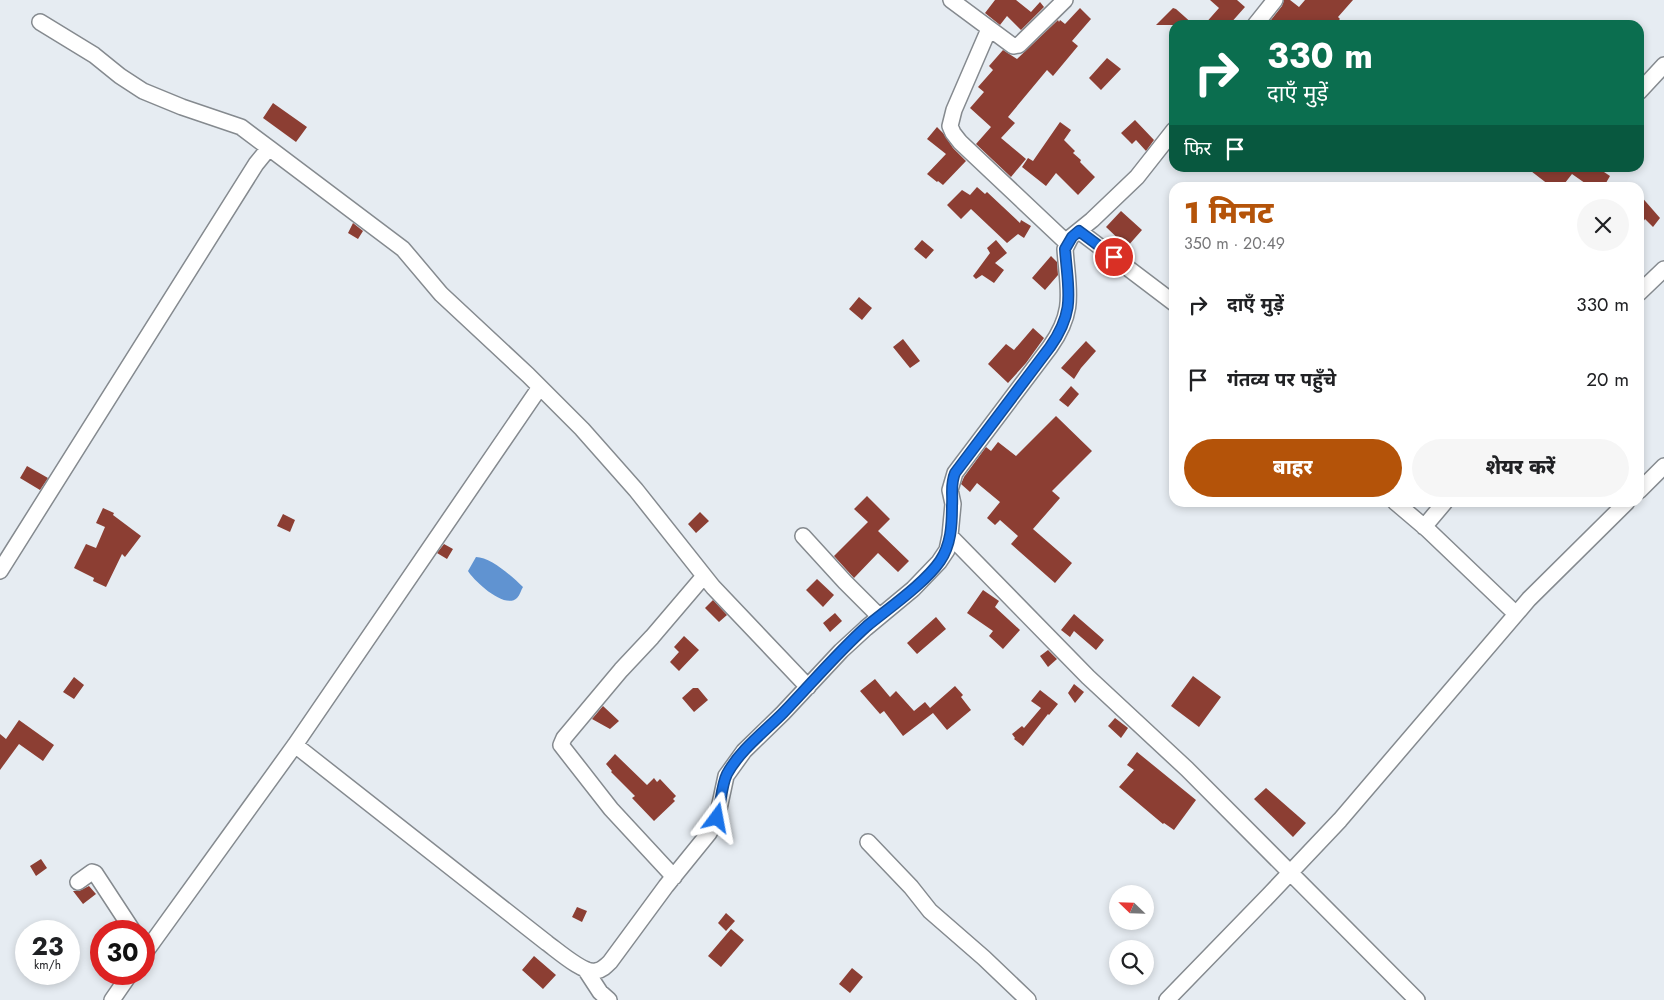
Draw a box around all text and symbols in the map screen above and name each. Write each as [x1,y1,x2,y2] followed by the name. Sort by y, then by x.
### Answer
[1267,31,1373,81] text: 330 m
[1184,40,1249,105] icon: right
[1267,77,1328,109] text: दाएँ मुड़ें
[1184,135,1211,162] text: फिर
[1221,135,1249,163] icon: arrive
[1184,191,1273,234] text: 1 मिनट
[1577,199,1629,251] button: close
[1184,232,1285,255] text: 350 m · 20:49
[1093,236,1135,278] pin
[1100,243,1128,271] icon: arrive
[1184,291,1212,319] icon: right
[1227,291,1284,318] text: दाएँ मुड़ें
[1576,291,1629,318] text: 330 m
[1184,366,1212,394] icon: arrive
[1227,366,1336,393] text: गंतव्य पर पहुँचे
[1586,366,1629,393] text: 20 m
[1184,439,1402,497] button: बाहर
[1412,439,1629,497] button: शेयर करें
[690,791,742,843] position arrow
[1109,885,1154,930] north arrow
[1109,885,1154,985] map controls
[90,920,155,985] speed limit sign: 30
[32,928,63,964] text: 23
[1109,940,1154,985] button: search
[34,956,61,974] text: km/h

